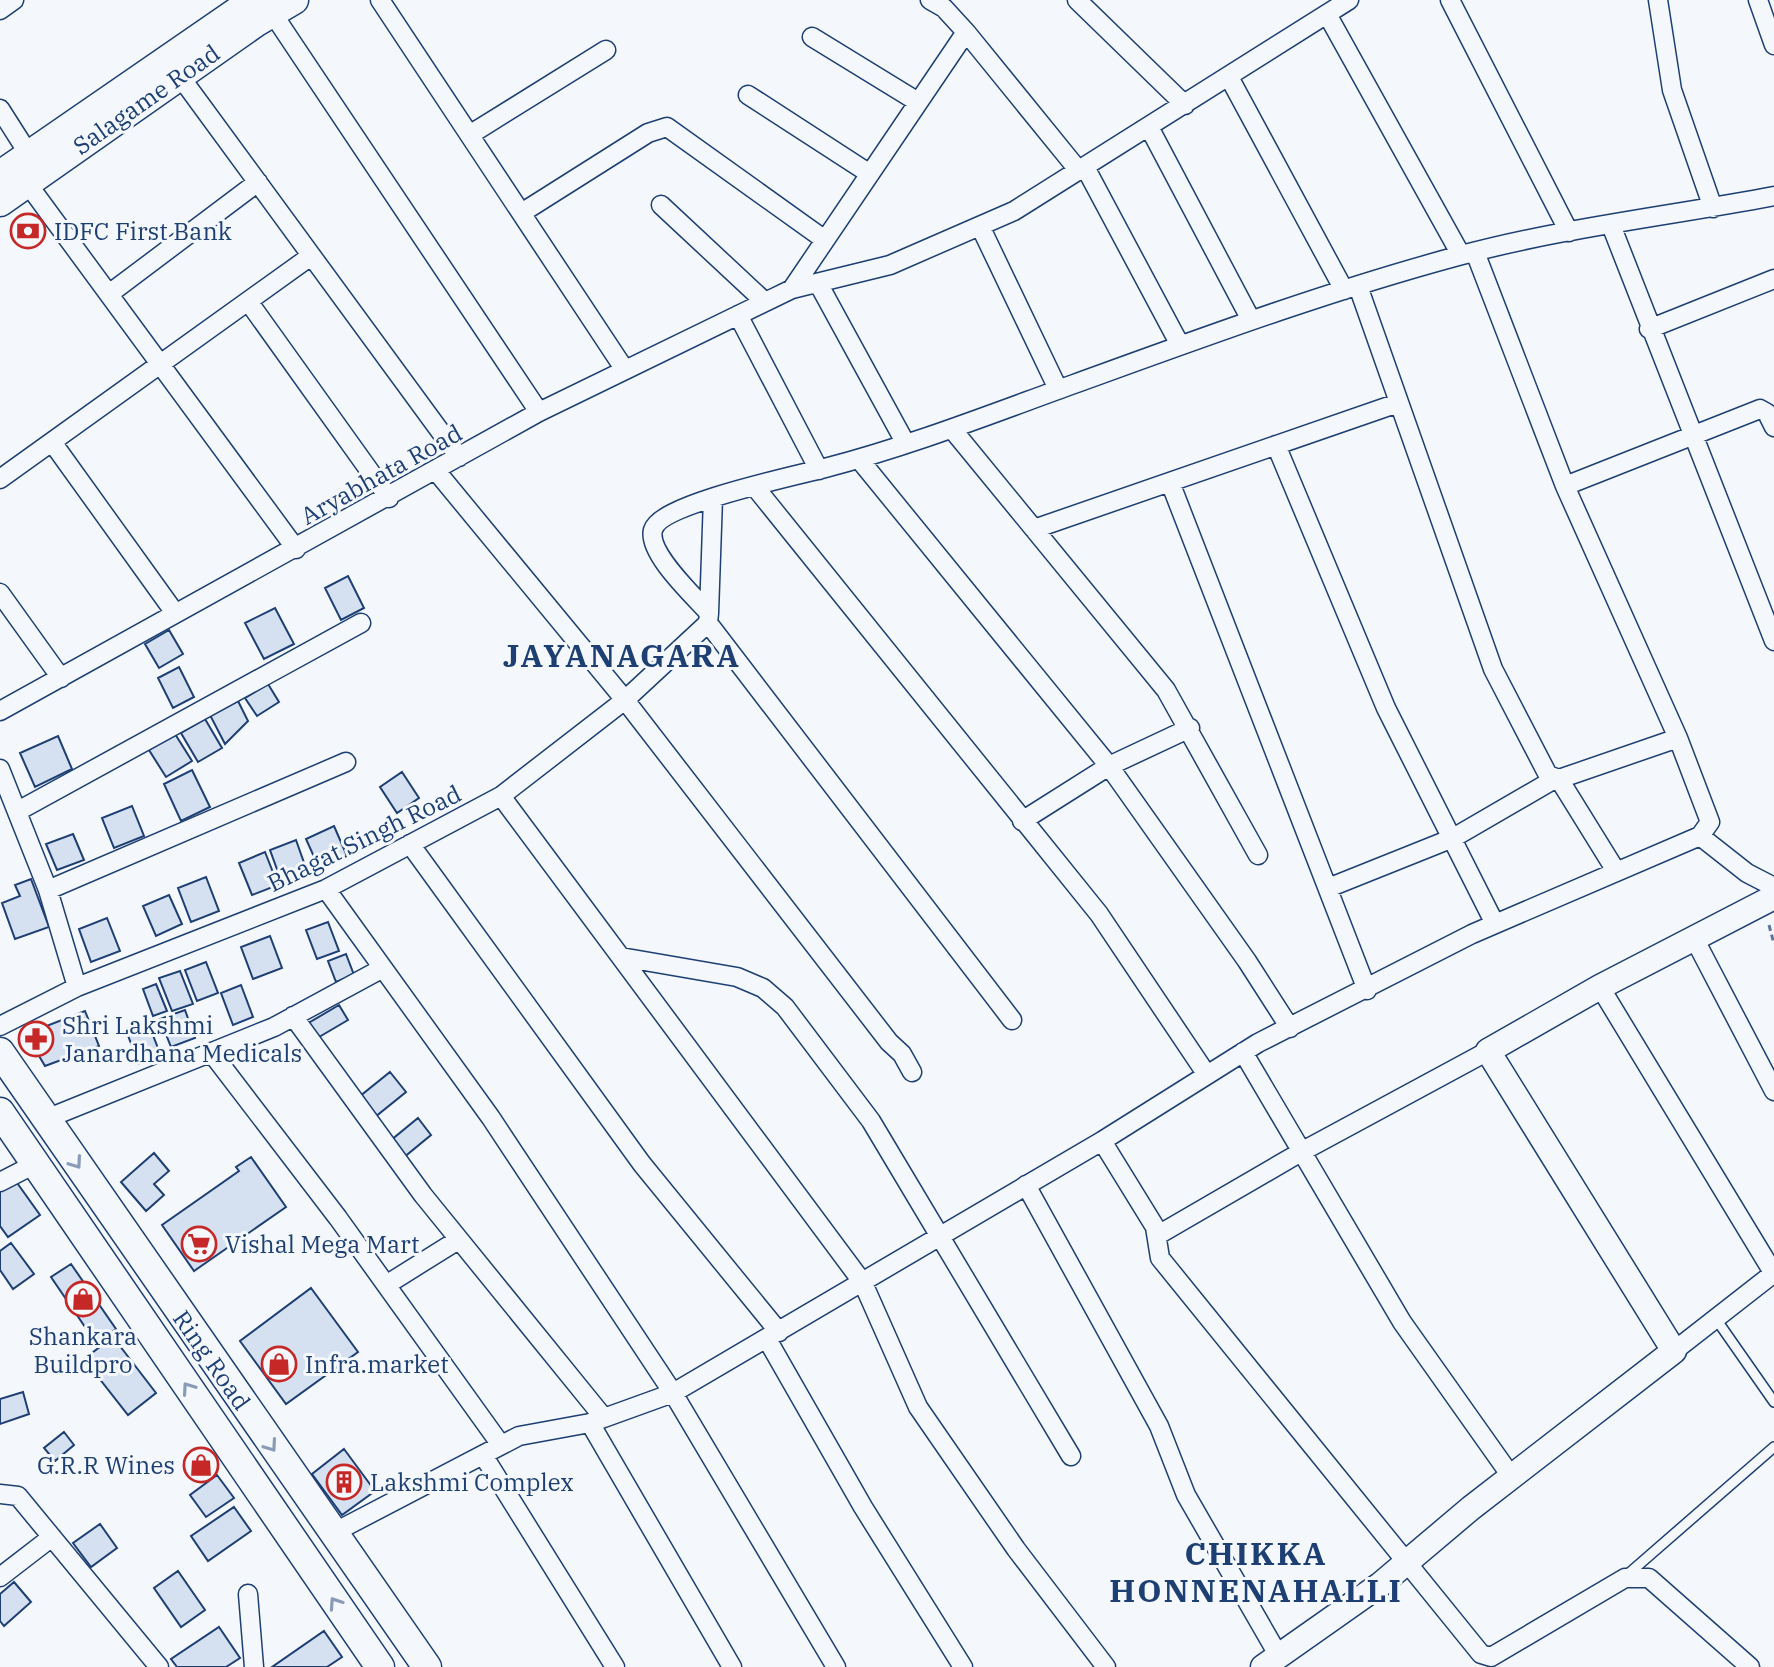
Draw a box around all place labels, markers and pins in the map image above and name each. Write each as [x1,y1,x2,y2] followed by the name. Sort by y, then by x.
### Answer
[9,212,47,250] bank icon: IDFC First Bank
[54,215,232,247] place label: IDFC First Bank
[62,1009,302,1069] place label: Shri Lakshmi Janardhana Medicals
[17,1020,55,1058] pharmacy icon: Shri Lakshmi Janardhana Medicals
[180,1225,218,1263] supermarket icon: Vishal Mega Mart
[225,1228,419,1260] place label: Vishal Mega Mart
[64,1280,102,1318] shop icon: Shankara Buildpro
[29,1320,137,1380] place label: Shankara Buildpro
[260,1345,298,1383] shop icon: Infra.market
[305,1348,449,1380] place label: Infra.market
[182,1446,220,1484] shop icon: G.R.R Wines
[37,1449,175,1481] place label: G.R.R Wines
[325,1463,363,1501] building icon: Lakshmi Complex
[370,1466,574,1498] place label: Lakshmi Complex

